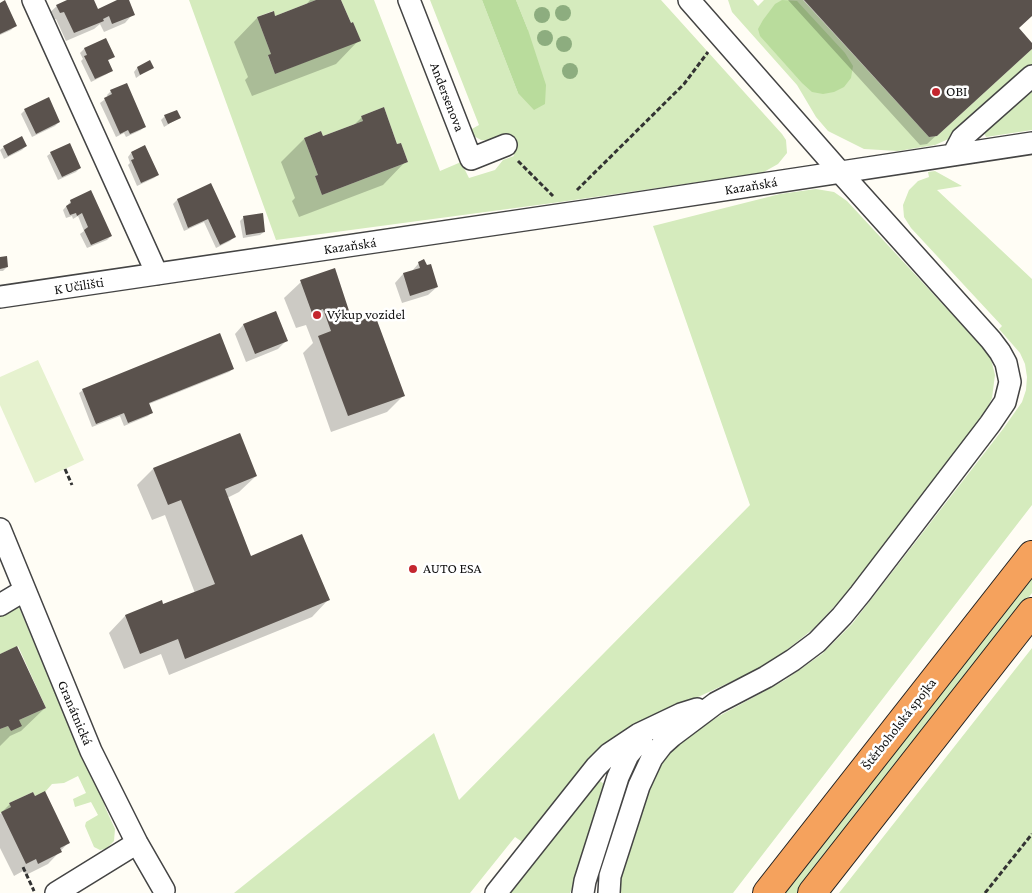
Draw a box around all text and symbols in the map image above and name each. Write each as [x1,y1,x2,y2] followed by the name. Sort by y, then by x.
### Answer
[426,60,468,134] street label: Andersenova
[946,84,967,100] place label: OBI
[930,86,942,98] marker: OBI
[724,174,778,198] street label: Kazaňská
[323,234,377,258] street label: Kazaňská
[53,274,105,298] street label: K Učilišti
[327,307,405,323] place label: Výkup vozidel
[311,309,323,321] marker: Výkup vozidel
[423,561,481,577] place label: AUTO ESA
[407,563,419,575] marker: AUTO ESA
[858,675,940,773] street label: Štěrboholská spojka
[54,678,96,748] street label: Granátnická

